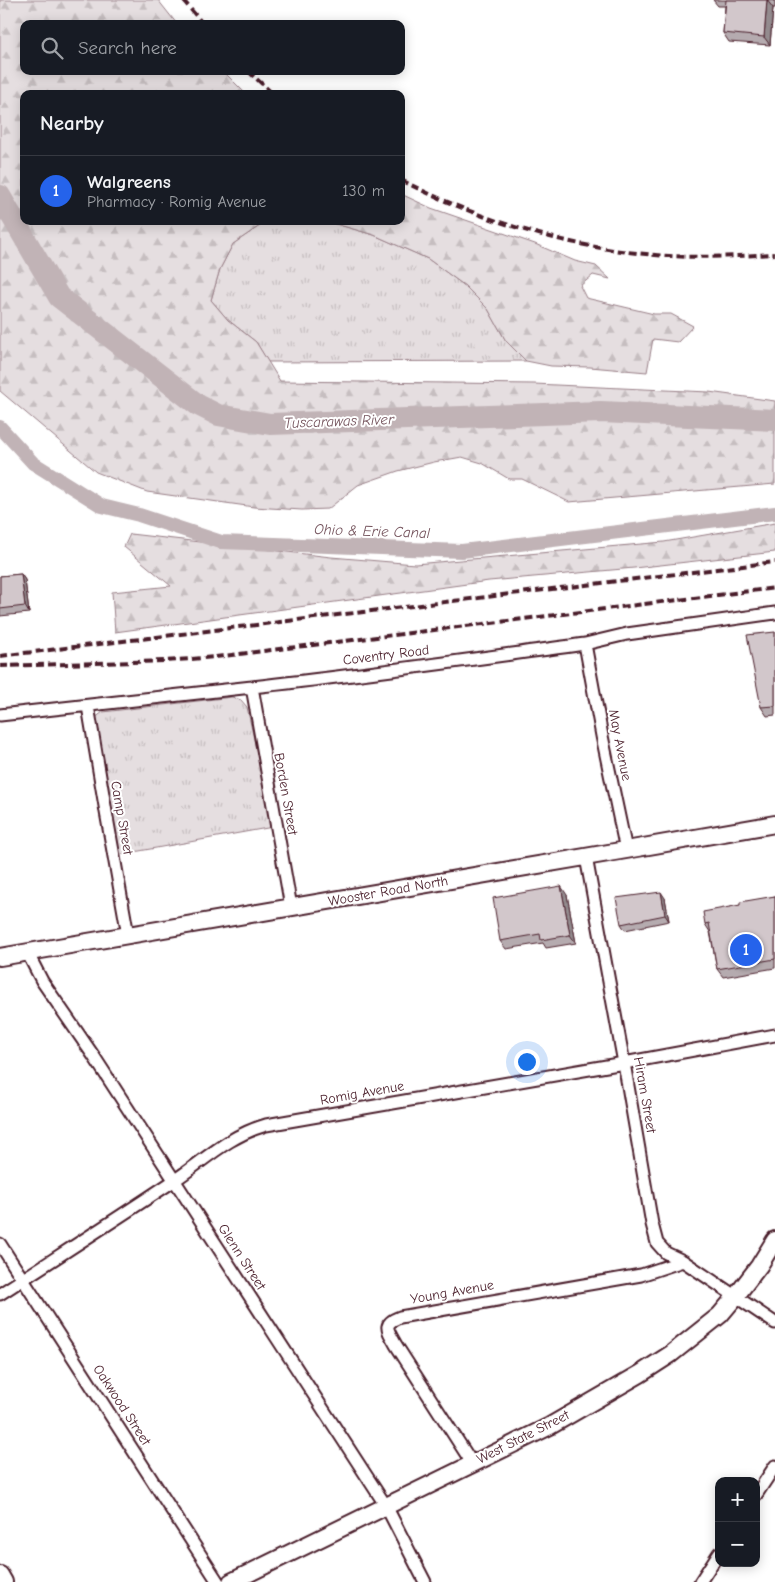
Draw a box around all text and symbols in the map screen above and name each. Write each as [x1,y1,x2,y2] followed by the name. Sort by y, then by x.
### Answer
[20,20,405,75] search box
[38,34,66,62] icon: search
[78,37,177,59] text: Search here
[40,111,104,135] text: Nearby
[87,171,171,193] text: Walgreens
[53,182,59,200] text: 1
[342,182,385,200] text: 130 m
[87,193,266,211] text: Pharmacy · Romig Avenue
[284,410,395,432] water label: Tuscarawas River
[314,520,431,542] water label: Ohio & Erie Canal
[342,641,430,669] street label: Coventry Road
[605,708,635,782] street label: May Avenue
[270,752,302,837] street label: Borden Street
[107,780,137,857] street label: Camp Street
[327,872,449,910] street label: Wooster Road North
[730,931,762,969] pin: 1
[514,1049,540,1075] your location
[630,1056,660,1135] street label: Hiram Street
[319,1077,405,1109] street label: Romig Avenue
[214,1221,270,1294] street label: Glenn Street
[409,1276,495,1308] street label: Young Avenue
[90,1361,155,1449] street label: Oakwood Street
[474,1406,573,1468] street label: West State Street
[715,1477,760,1567] map controls
[715,1477,760,1522] button: +
[715,1522,760,1567] button: −

